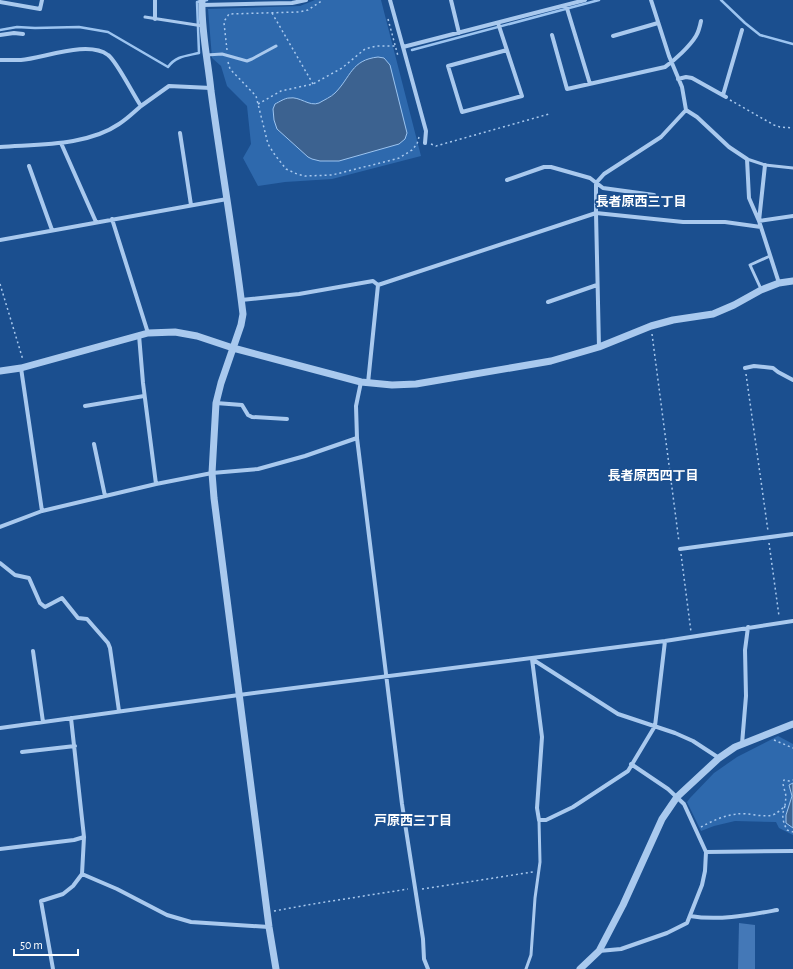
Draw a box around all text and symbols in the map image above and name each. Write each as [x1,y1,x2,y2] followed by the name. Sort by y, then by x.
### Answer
[595,195,687,209] district label: 長者原西三丁目
[607,469,699,483] district label: 長者原西四丁目
[374,814,452,828] district label: 戸原西三丁目
[14,931,78,957] scale bar
[20,939,43,951] text: 50 m

